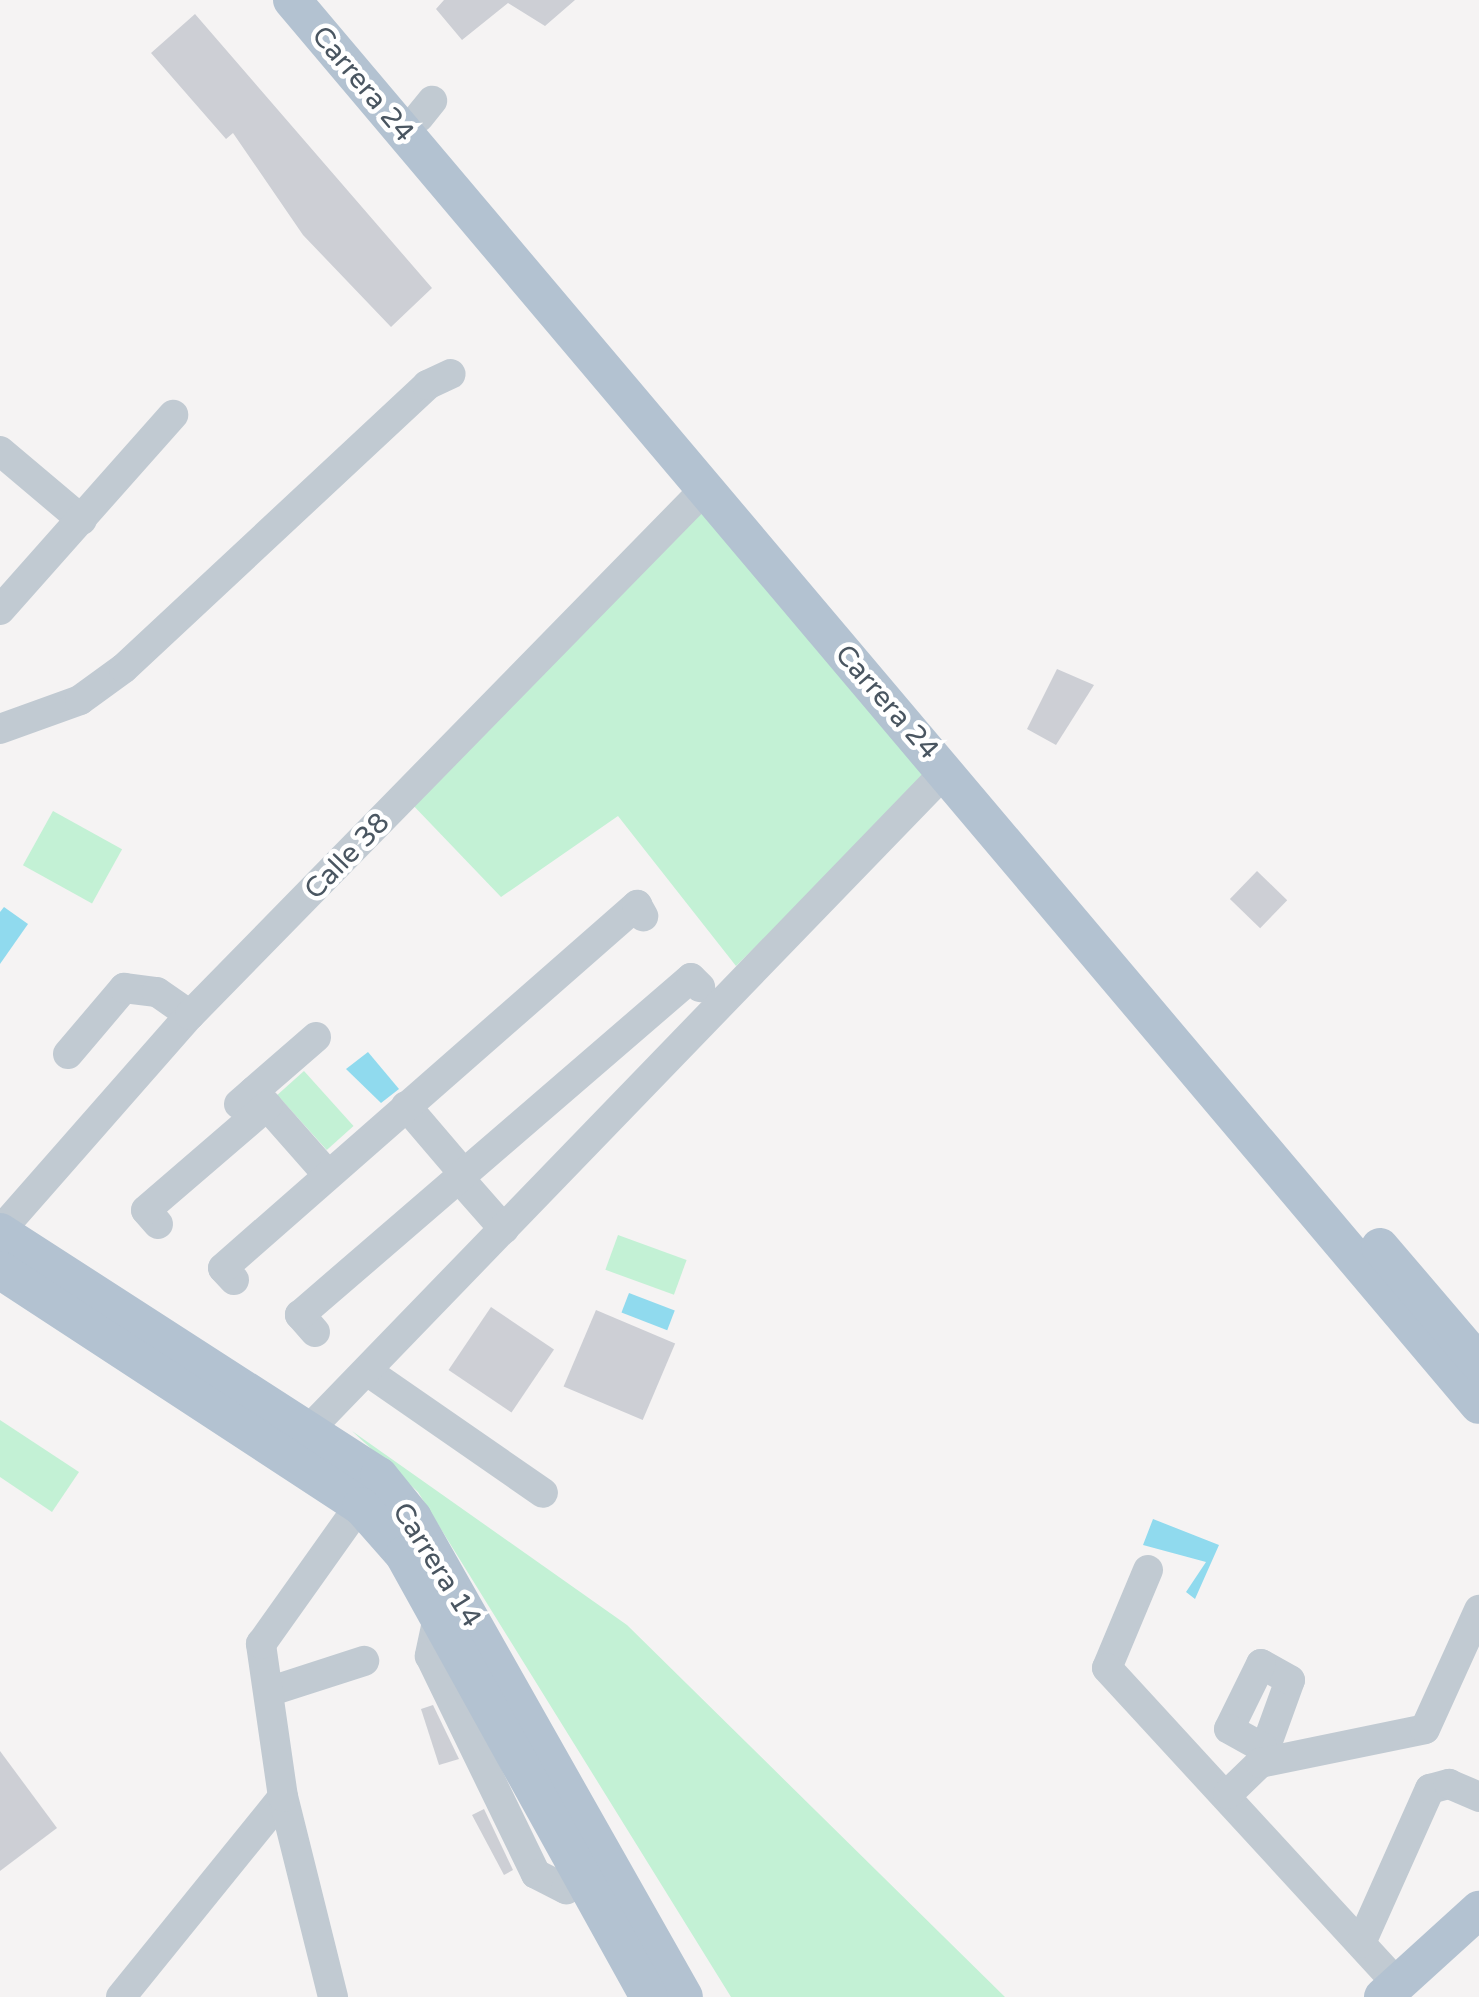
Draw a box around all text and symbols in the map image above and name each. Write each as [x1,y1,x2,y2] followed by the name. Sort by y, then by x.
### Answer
[305,19,421,149] street label: Carrera 24
[828,638,946,766] street label: Carrera 24
[298,806,396,906] street label: Calle 38
[385,1496,489,1634] street label: Carrera 14

